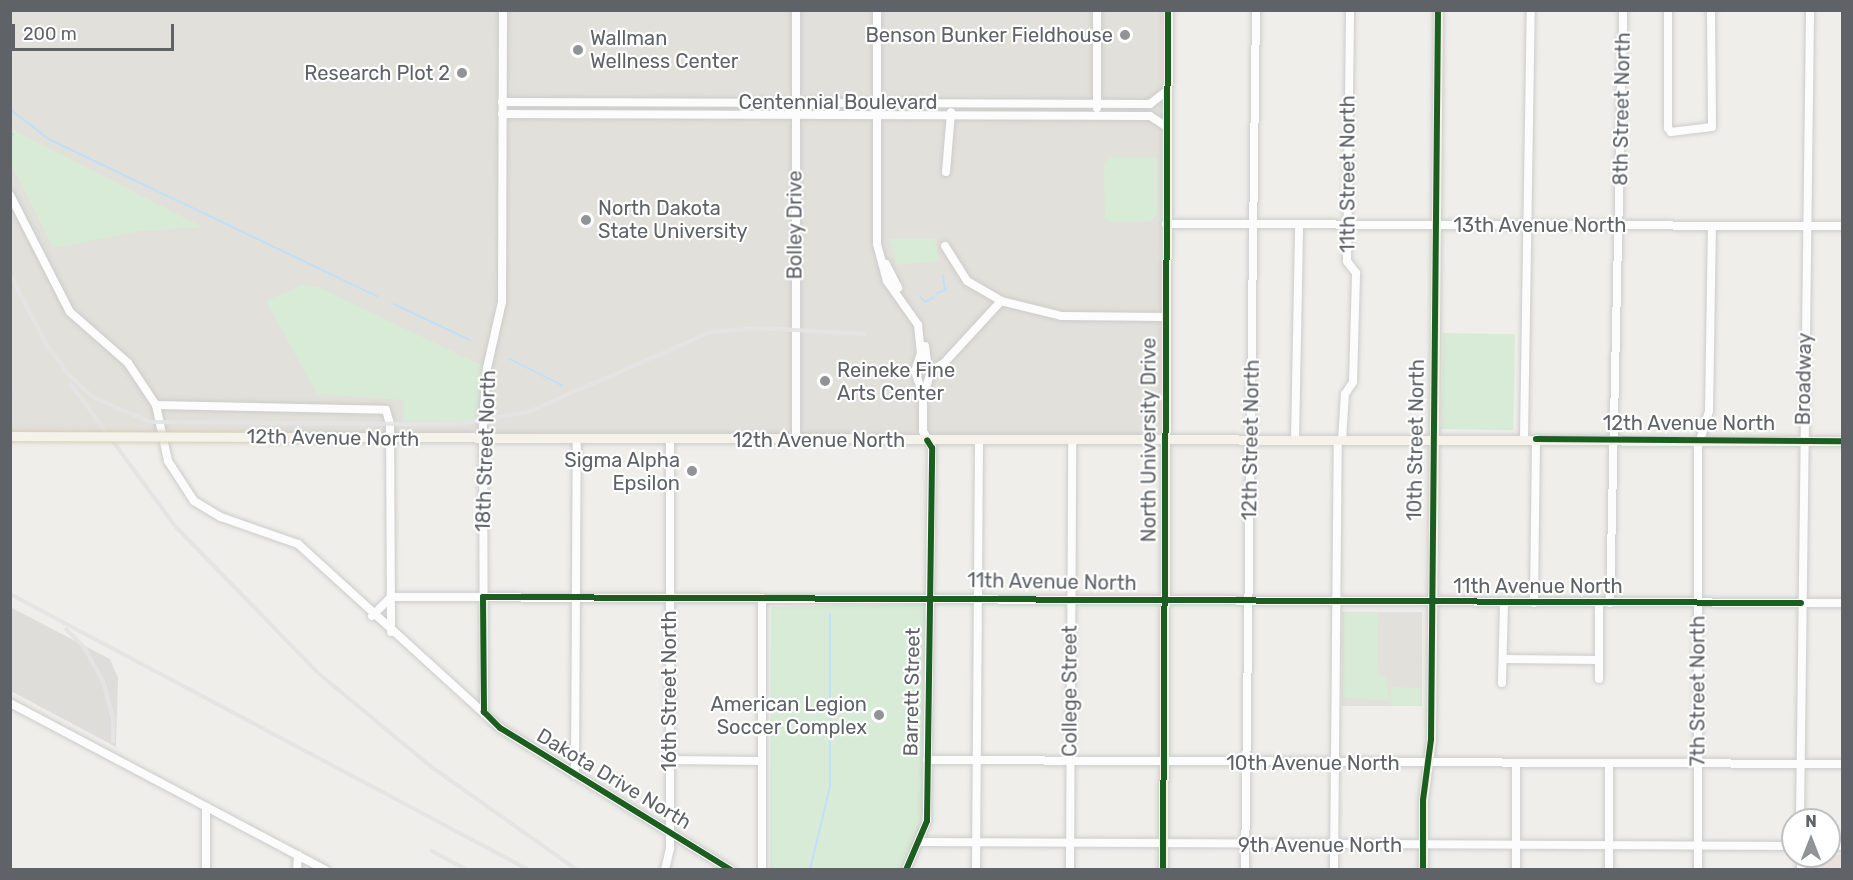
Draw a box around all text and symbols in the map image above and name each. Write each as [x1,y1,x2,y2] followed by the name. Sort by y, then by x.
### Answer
[15,12,177,50] scale bar
[23,23,77,45] text: 200 m
[865,23,1113,47] place label: Benson Bunker Fieldhouse
[590,27,738,74] place label: Wallman Wellness Center
[1118,28,1132,42] marker: Benson Bunker Fieldhouse
[1609,32,1635,186] street label: 8th Street North
[571,43,585,57] marker: Wallman Wellness Center
[304,61,450,85] place label: Research Plot 2
[455,66,469,80] marker: Research Plot 2
[739,90,937,114] street label: Centennial Boulevard
[1336,95,1360,253] street label: 11th Street North
[783,170,807,280] street label: Bolley Drive
[598,196,748,243] place label: North Dakota State University
[579,213,593,227] marker: North Dakota State University
[1453,213,1627,237] street label: 13th Avenue North
[1791,332,1817,426] street label: Broadway
[1137,337,1161,543] street label: North University Drive
[837,358,955,405] place label: Reineke Fine Arts Center
[1238,359,1264,521] street label: 12th Street North
[1403,359,1429,521] street label: 10th Street North
[471,370,501,532] street label: 18th Street North
[818,374,832,388] marker: Reineke Fine Arts Center
[1602,411,1776,435] street label: 12th Avenue North
[246,424,420,452] street label: 12th Avenue North
[732,428,906,452] street label: 12th Avenue North
[564,448,680,495] place label: Sigma Alpha Epsilon
[685,464,699,478] marker: Sigma Alpha Epsilon
[967,569,1137,595] street label: 11th Avenue North
[1453,574,1623,598] street label: 11th Avenue North
[657,610,681,772] street label: 16th Street North
[1686,616,1710,766] street label: 7th Street North
[1058,625,1082,757] street label: College Street
[899,627,925,757] street label: Barrett Street
[710,692,867,739] place label: American Legion Soccer Complex
[872,708,886,722] marker: American Legion Soccer Complex
[532,723,696,835] street label: Dakota Drive North
[1226,751,1400,775] street label: 10th Avenue North
[1781,808,1841,868] north arrow
[1805,812,1817,831] text: N
[1238,833,1402,857] street label: 9th Avenue North

